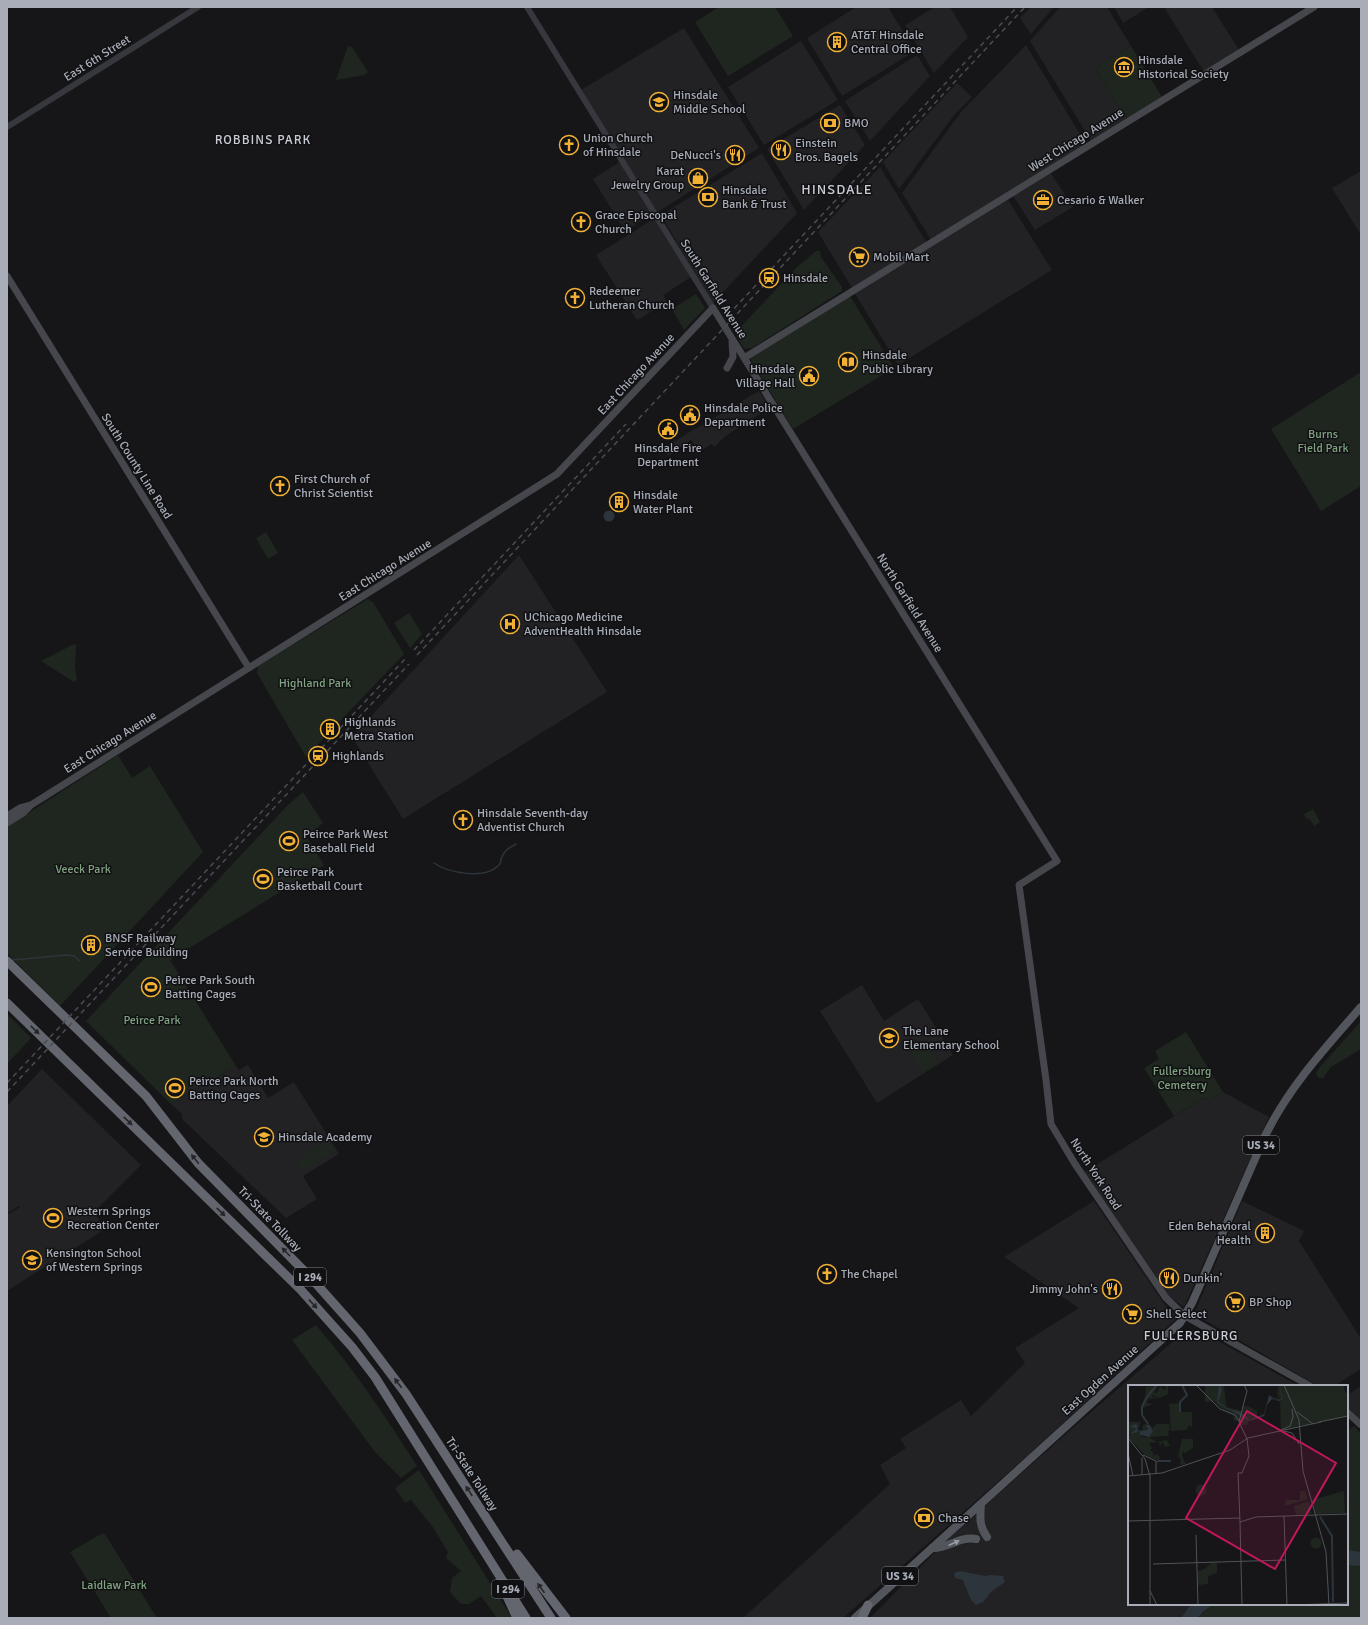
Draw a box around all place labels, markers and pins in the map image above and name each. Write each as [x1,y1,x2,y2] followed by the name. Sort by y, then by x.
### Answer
[851,28,924,57] place label: AT&T Hinsdale Central Office
[826,31,848,53] building icon: AT&T Hinsdale Central Office
[1138,53,1229,82] place label: Hinsdale Historical Society
[1113,56,1135,78] museum icon: Hinsdale Historical Society
[673,88,746,117] place label: Hinsdale Middle School
[648,91,670,113] school or university icon: Hinsdale Middle School
[819,112,841,134] bank icon: BMO
[844,116,869,131] place label: BMO
[583,131,653,160] place label: Union Church of Hinsdale
[558,134,580,156] church icon: Union Church of Hinsdale
[795,136,858,165] place label: Einstein Bros. Bagels
[770,139,792,161] restaurant icon: Einstein Bros. Bagels
[724,144,746,166] restaurant icon: DeNucci's
[670,148,721,163] place label: DeNucci's
[611,164,684,193] place label: Karat Jewelry Group
[687,167,709,189] shop icon: Karat Jewelry Group
[722,183,786,212] place label: Hinsdale Bank & Trust
[697,186,719,208] bank icon: Hinsdale Bank & Trust
[1032,189,1054,211] office icon: Cesario & Walker
[1057,193,1145,208] place label: Cesario & Walker
[595,208,677,237] place label: Grace Episcopal Church
[570,211,592,233] church icon: Grace Episcopal Church
[848,246,870,268] supermarket icon: Mobil Mart
[873,250,929,265] place label: Mobil Mart
[758,267,780,289] station icon: Hinsdale
[783,271,828,286] place label: Hinsdale
[589,284,675,313] place label: Redeemer Lutheran Church
[564,287,586,309] church icon: Redeemer Lutheran Church
[862,348,933,377] place label: Hinsdale Public Library
[837,351,859,373] library icon: Hinsdale Public Library
[736,362,795,391] place label: Hinsdale Village Hall
[798,365,820,387] public building icon: Hinsdale Village Hall
[704,401,783,430] place label: Hinsdale Police Department
[679,404,701,426] public building icon: Hinsdale Police Department
[657,418,679,440] public building icon: Hinsdale Fire Department
[634,441,702,470] place label: Hinsdale Fire Department
[294,472,373,501] place label: First Church of Christ Scientist
[269,475,291,497] church icon: First Church of Christ Scientist
[633,488,693,517] place label: Hinsdale Water Plant
[608,491,630,513] building icon: Hinsdale Water Plant
[524,610,642,639] place label: UChicago Medicine AdventHealth Hinsdale
[499,613,521,635] hospital icon: UChicago Medicine AdventHealth Hinsdale
[344,715,414,744] place label: Highlands Metra Station
[319,718,341,740] building icon: Highlands Metra Station
[307,745,329,767] station icon: Highlands
[332,749,384,764] place label: Highlands
[477,806,588,835] place label: Hinsdale Seventh-day Adventist Church
[452,809,474,831] church icon: Hinsdale Seventh-day Adventist Church
[303,827,388,856] place label: Peirce Park West Baseball Field
[278,830,300,852] sports icon: Peirce Park West Baseball Field
[277,865,362,894] place label: Peirce Park Basketball Court
[252,868,274,890] sports icon: Peirce Park Basketball Court
[105,931,188,960] place label: BNSF Railway Service Building
[80,934,102,956] building icon: BNSF Railway Service Building
[165,973,255,1002] place label: Peirce Park South Batting Cages
[140,976,162,998] sports icon: Peirce Park South Batting Cages
[903,1024,1000,1053] place label: The Lane Elementary School
[878,1027,900,1049] school or university icon: The Lane Elementary School
[189,1074,279,1103] place label: Peirce Park North Batting Cages
[164,1077,186,1099] sports icon: Peirce Park North Batting Cages
[253,1126,275,1148] school or university icon: Hinsdale Academy
[278,1130,372,1145] place label: Hinsdale Academy
[67,1204,160,1233] place label: Western Springs Recreation Center
[42,1207,64,1229] sports icon: Western Springs Recreation Center
[1168,1219,1251,1248] place label: Eden Behavioral Health
[1254,1222,1276,1244] building icon: Eden Behavioral Health
[46,1246,143,1275] place label: Kensington School of Western Springs
[21,1249,43,1271] school or university icon: Kensington School of Western Springs
[816,1263,838,1285] church icon: The Chapel
[841,1267,898,1282] place label: The Chapel
[1158,1267,1180,1289] restaurant icon: Dunkin'
[1183,1271,1222,1286] place label: Dunkin'
[1101,1278,1123,1300] restaurant icon: Jimmy John's
[1030,1282,1098,1297] place label: Jimmy John's
[1224,1291,1246,1313] supermarket icon: BP Shop
[1249,1295,1292,1310] place label: BP Shop
[1121,1303,1143,1325] supermarket icon: Shell Select
[1146,1307,1207,1322] place label: Shell Select
[913,1507,935,1529] bank icon: Chase
[938,1511,969,1526] place label: Chase

